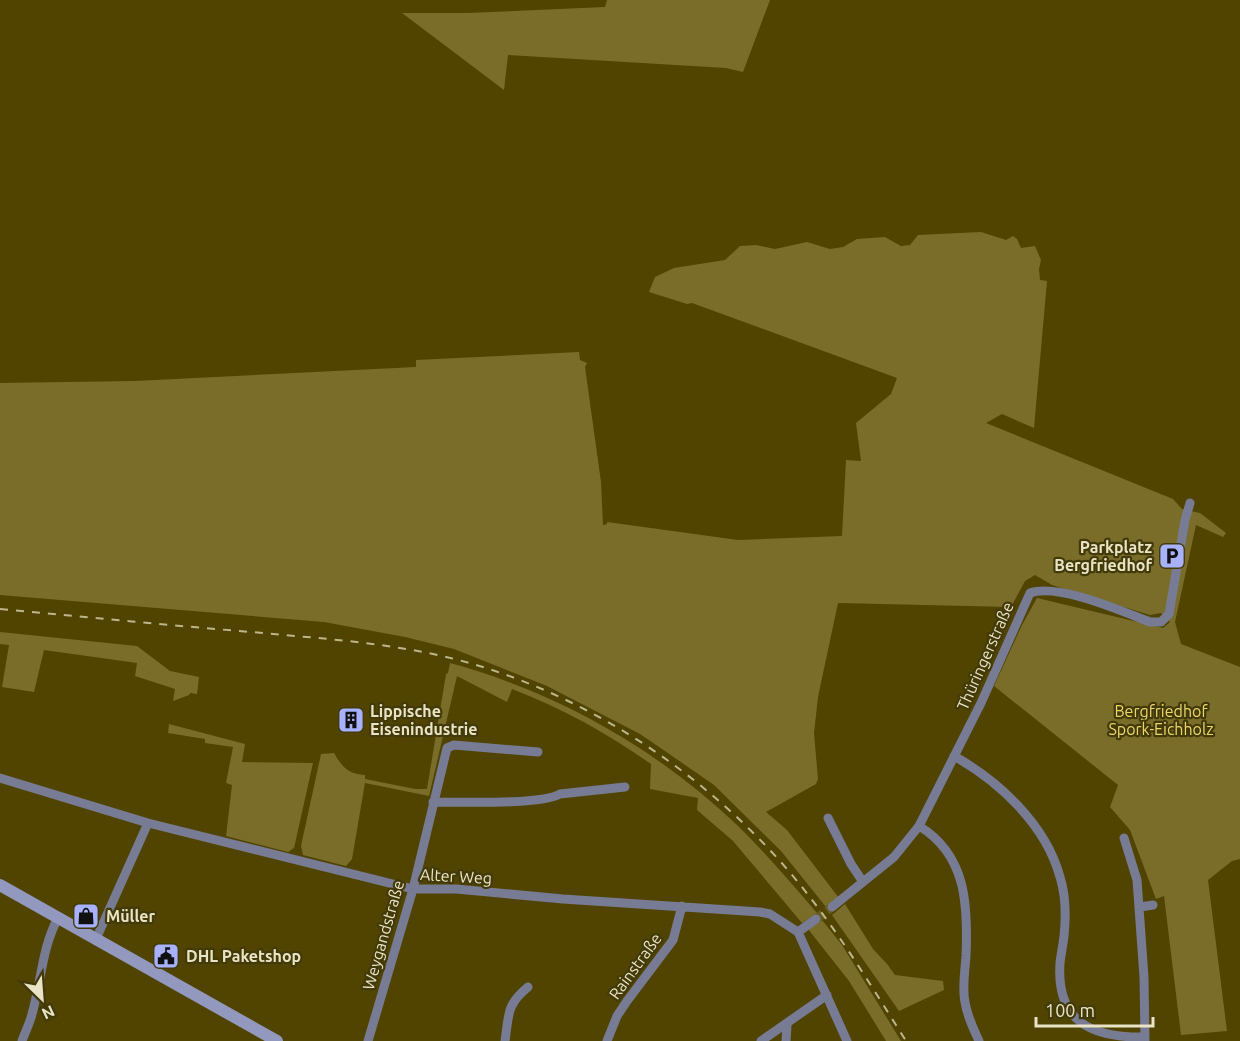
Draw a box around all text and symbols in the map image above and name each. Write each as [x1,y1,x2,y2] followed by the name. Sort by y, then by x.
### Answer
[1054,538,1152,574] place label: Parkplatz Bergfriedhof
[1157,541,1187,571] parking icon: Parkplatz Bergfriedhof
[953,599,1017,713] street label: Thüringerstraße
[370,702,478,738] place label: Lippische Eisenindustrie
[1108,702,1214,738] park label: Bergfriedhof Spork-Eichholz
[336,705,366,735] building icon: Lippische Eisenindustrie
[420,865,492,887] street label: Alter Weg
[359,878,407,992] street label: Weygandstraße
[71,901,101,931] shop icon: Müller
[106,907,156,925] place label: Müller
[605,929,665,1003] street label: Rainstraße
[151,941,181,971] public building icon: DHL Paketshop
[186,947,301,965] place label: DHL Paketshop
[12,969,72,1029] north arrow
[1036,990,1153,1028] scale bar
[1045,1000,1095,1020] text: 100 m
[39,1002,58,1023] text: N

